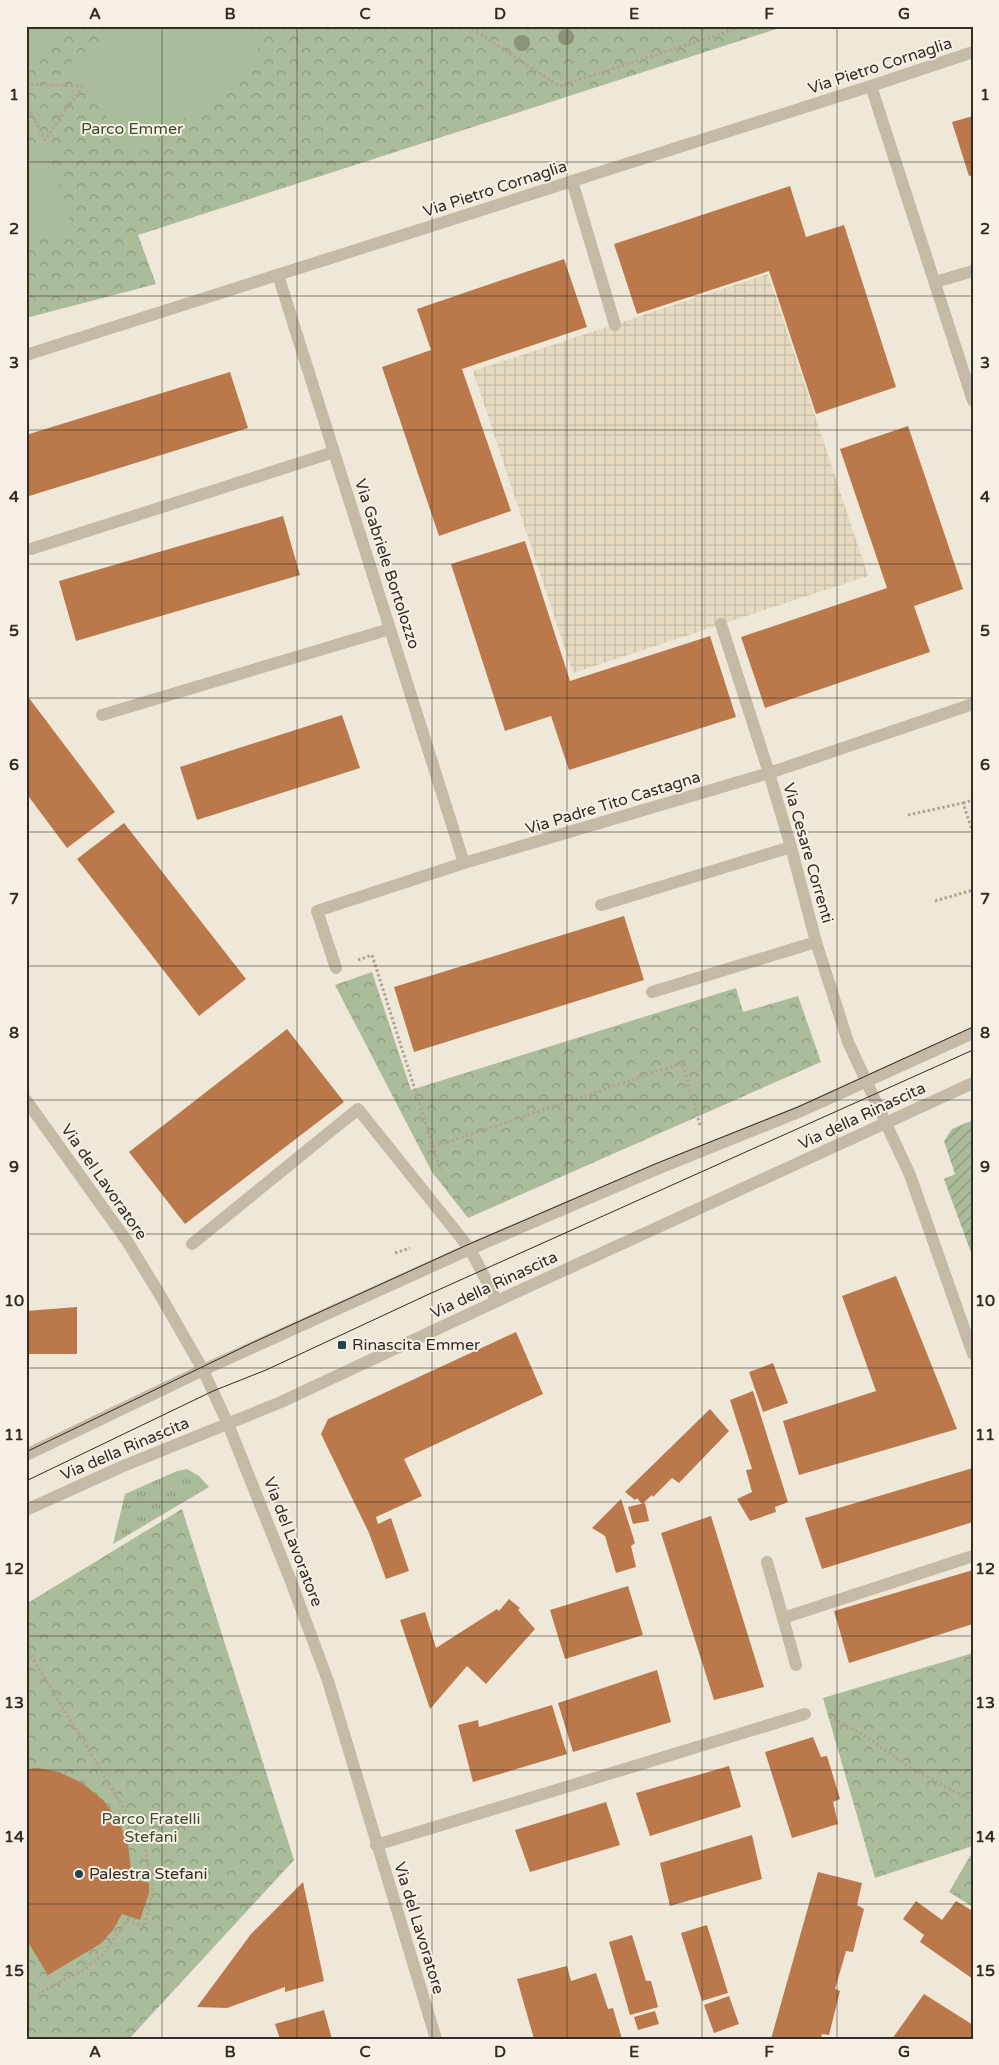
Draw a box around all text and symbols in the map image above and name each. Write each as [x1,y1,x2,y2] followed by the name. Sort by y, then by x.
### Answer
[89,4,101,24] text: A
[224,4,236,24] text: B
[359,4,371,24] text: C
[494,4,506,24] text: D
[629,4,639,24] text: E
[764,4,774,24] text: F
[898,4,910,24] text: G
[806,33,954,99] street label: Via Pietro Cornaglia
[9,85,19,105] text: 1
[980,85,990,105] text: 1
[81,119,184,139] park label: Parco Emmer
[421,156,569,222] street label: Via Pietro Cornaglia
[9,219,19,239] text: 2
[980,219,990,239] text: 2
[9,353,19,373] text: 3
[980,353,990,373] text: 3
[350,476,424,652] street label: Via Gabriele Bortolozzo
[9,487,19,507] text: 4
[980,487,990,507] text: 4
[9,621,19,641] text: 5
[980,621,990,641] text: 5
[9,755,19,775] text: 6
[980,755,990,775] text: 6
[523,767,703,839] street label: Via Padre Tito Castagna
[778,781,838,925] street label: Via Cesare Correnti
[9,889,19,909] text: 7
[980,889,990,909] text: 7
[9,1023,19,1043] text: 8
[980,1023,990,1043] text: 8
[795,1078,929,1154] street label: Via della Rinascita
[56,1120,152,1244] street label: Via del Lavoratore
[9,1157,19,1177] text: 9
[980,1157,990,1177] text: 9
[427,1247,561,1323] street label: Via della Rinascita
[4,1291,24,1311] text: 10
[975,1291,995,1311] text: 10
[352,1335,481,1355] place label: Rinascita Emmer
[336,1339,348,1351] marker: Rinascita Emmer
[58,1413,192,1485] street label: Via della Rinascita
[4,1425,24,1445] text: 11
[975,1425,995,1445] text: 11
[259,1474,327,1610] street label: Via del Lavoratore
[4,1559,24,1579] text: 12
[975,1559,995,1579] text: 12
[4,1693,24,1713] text: 13
[975,1693,995,1713] text: 13
[102,1809,200,1847] park label: Parco Fratelli Stefani
[4,1827,24,1847] text: 14
[975,1827,995,1847] text: 14
[389,1860,449,1996] street label: Via del Lavoratore
[89,1864,208,1884] place label: Palestra Stefani
[73,1868,85,1880] marker: Palestra Stefani
[4,1961,24,1981] text: 15
[975,1961,995,1981] text: 15
[89,2042,101,2062] text: A
[224,2042,236,2062] text: B
[359,2042,371,2062] text: C
[494,2042,506,2062] text: D
[629,2042,639,2062] text: E
[764,2042,774,2062] text: F
[898,2042,910,2062] text: G

